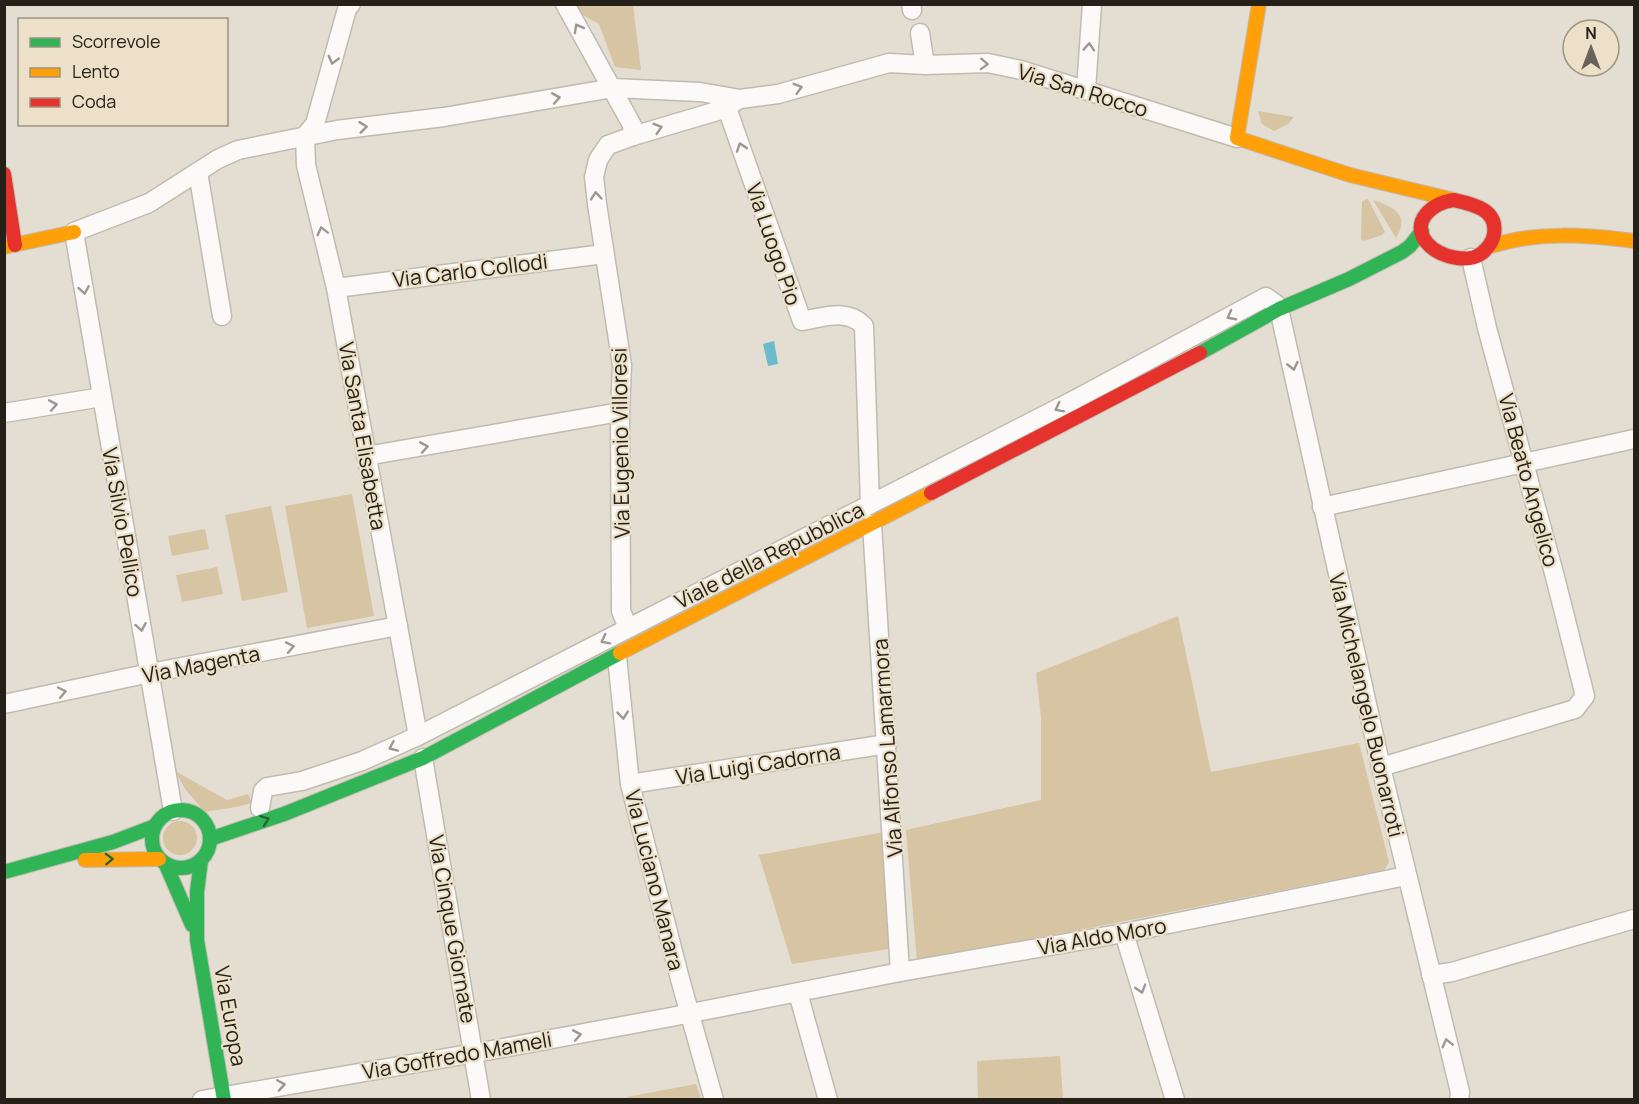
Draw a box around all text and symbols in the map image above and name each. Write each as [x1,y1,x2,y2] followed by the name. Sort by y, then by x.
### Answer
[18,18,228,126] legend
[1561,18,1621,78] north arrow
[1585,22,1597,44] text: N
[574,24,585,34] one-way arrow
[72,29,161,53] text: Scorrevole
[1082,42,1095,51] one-way arrow
[328,54,340,65] one-way arrow
[1014,57,1152,123] street label: Via San Rocco
[979,58,988,71] one-way arrow
[72,59,120,83] text: Lento
[792,83,803,95] one-way arrow
[72,89,116,113] text: Coda
[550,92,560,105] one-way arrow
[358,121,368,134] one-way arrow
[652,123,663,135] one-way arrow
[735,142,748,153] one-way arrow
[740,179,808,309] street label: Via Luogo Pio
[590,192,603,201] one-way arrow
[316,226,329,236] one-way arrow
[391,247,549,293] street label: Via Carlo Collodi
[77,285,89,294] one-way arrow
[1227,309,1237,320] one-way arrow
[333,340,393,532] street label: Via Santa Elisabetta
[604,347,636,539] street label: Via Eugenio Villoresi
[1285,361,1298,371] one-way arrow
[1492,390,1566,570] street label: Via Beato Angelico
[48,399,58,412] one-way arrow
[1054,401,1065,412] one-way arrow
[418,441,428,454] one-way arrow
[96,445,150,599] street label: Via Silvio Pellico
[670,495,868,615] street label: Viale della Repubblica
[1323,570,1411,840] street label: Via Michelangelo Buonarroti
[135,622,147,631] one-way arrow
[601,633,611,644] one-way arrow
[865,638,909,858] street label: Via Alfonso Lamarmora
[140,639,262,689] street label: Via Magenta
[284,641,294,654] one-way arrow
[56,686,66,699] one-way arrow
[616,710,629,719] one-way arrow
[674,737,842,791] street label: Via Luigi Cadorna
[389,740,400,752] one-way arrow
[619,787,691,973] street label: Via Luciano Manara
[259,815,270,828] one-way arrow
[423,833,483,1025] street label: Via Cinque Giornate
[104,853,113,866] one-way arrow
[1035,911,1169,961] street label: Via Aldo Moro
[208,964,254,1068] street label: Via Europa
[1134,983,1146,994] one-way arrow
[360,1025,554,1085] street label: Via Goffredo Mameli
[572,1029,582,1041] one-way arrow
[1442,1038,1455,1048] one-way arrow
[277,1080,286,1092] one-way arrow

